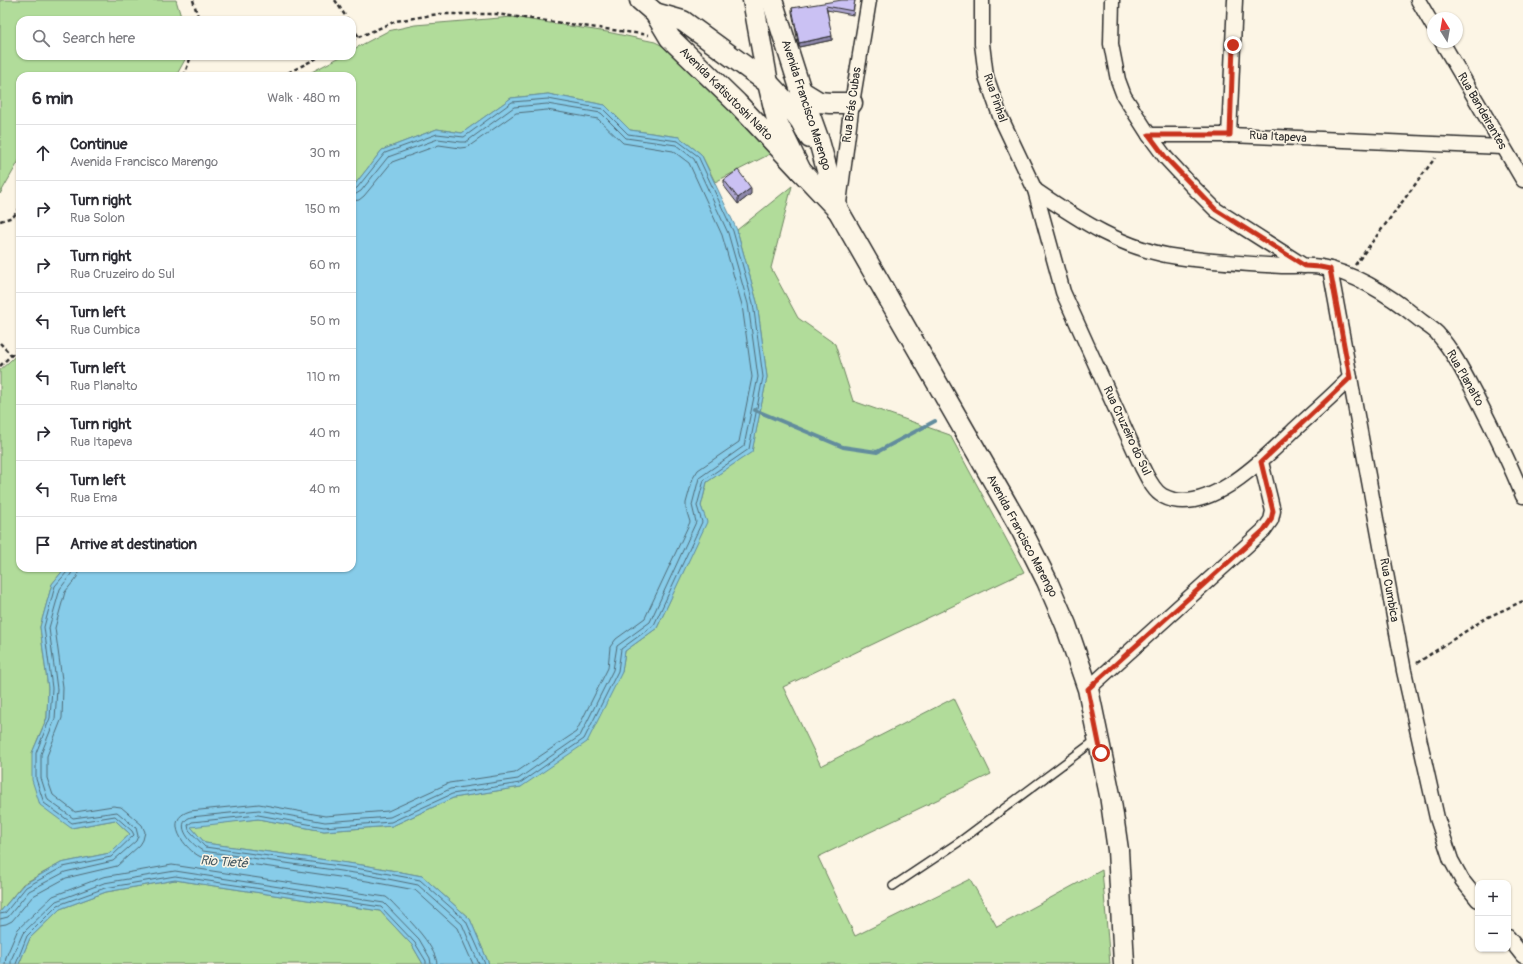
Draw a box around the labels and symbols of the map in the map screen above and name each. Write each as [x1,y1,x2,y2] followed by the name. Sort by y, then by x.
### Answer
[1427,12,1463,48] north arrow
[1224,36,1242,54] route end
[778,38,834,173] street label: Avenida Francisco Marengo
[676,44,776,144] street label: Avenida Katisutoshi Naito
[839,66,865,144] street label: Rua Brás Cubas
[1454,70,1510,153] street label: Rua Bandeirantes
[980,72,1010,125] street label: Rua Pinhal
[1249,128,1308,146] street label: Rua Itapeva
[1443,347,1487,409] street label: Rua Planalto
[1100,384,1154,478] street label: Rua Cruzeiro do Sul
[983,472,1061,600] street label: Avenida Francisco Marengo
[1376,557,1402,624] street label: Rua Cumbica
[1092,744,1110,762] route start
[200,852,249,872] water label: Rio Tietê

